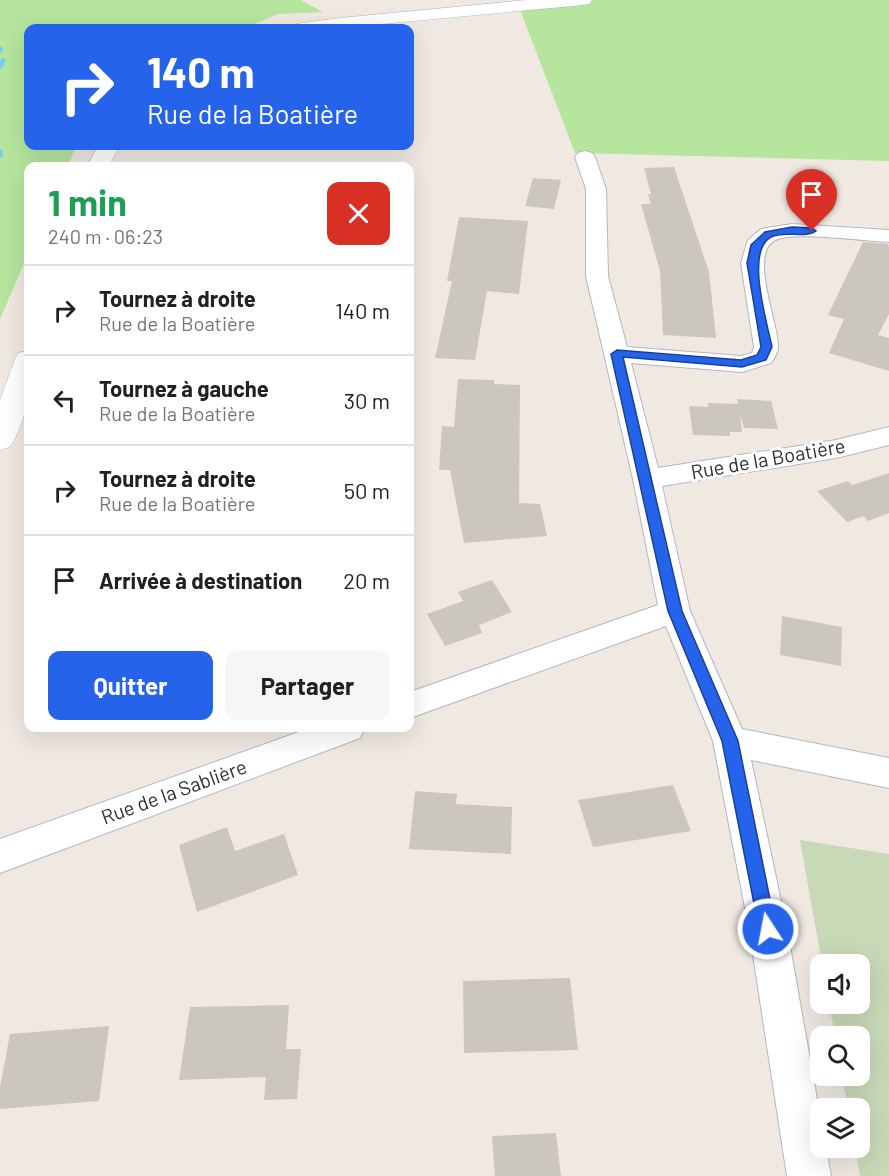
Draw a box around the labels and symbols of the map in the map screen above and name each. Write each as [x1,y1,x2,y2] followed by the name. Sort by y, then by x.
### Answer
[786,169,837,231] pin
[689,433,847,483] street label: Rue de la Boatière
[98,754,250,829] street label: Rue de la Sablière
[736,897,800,961] position arrow

